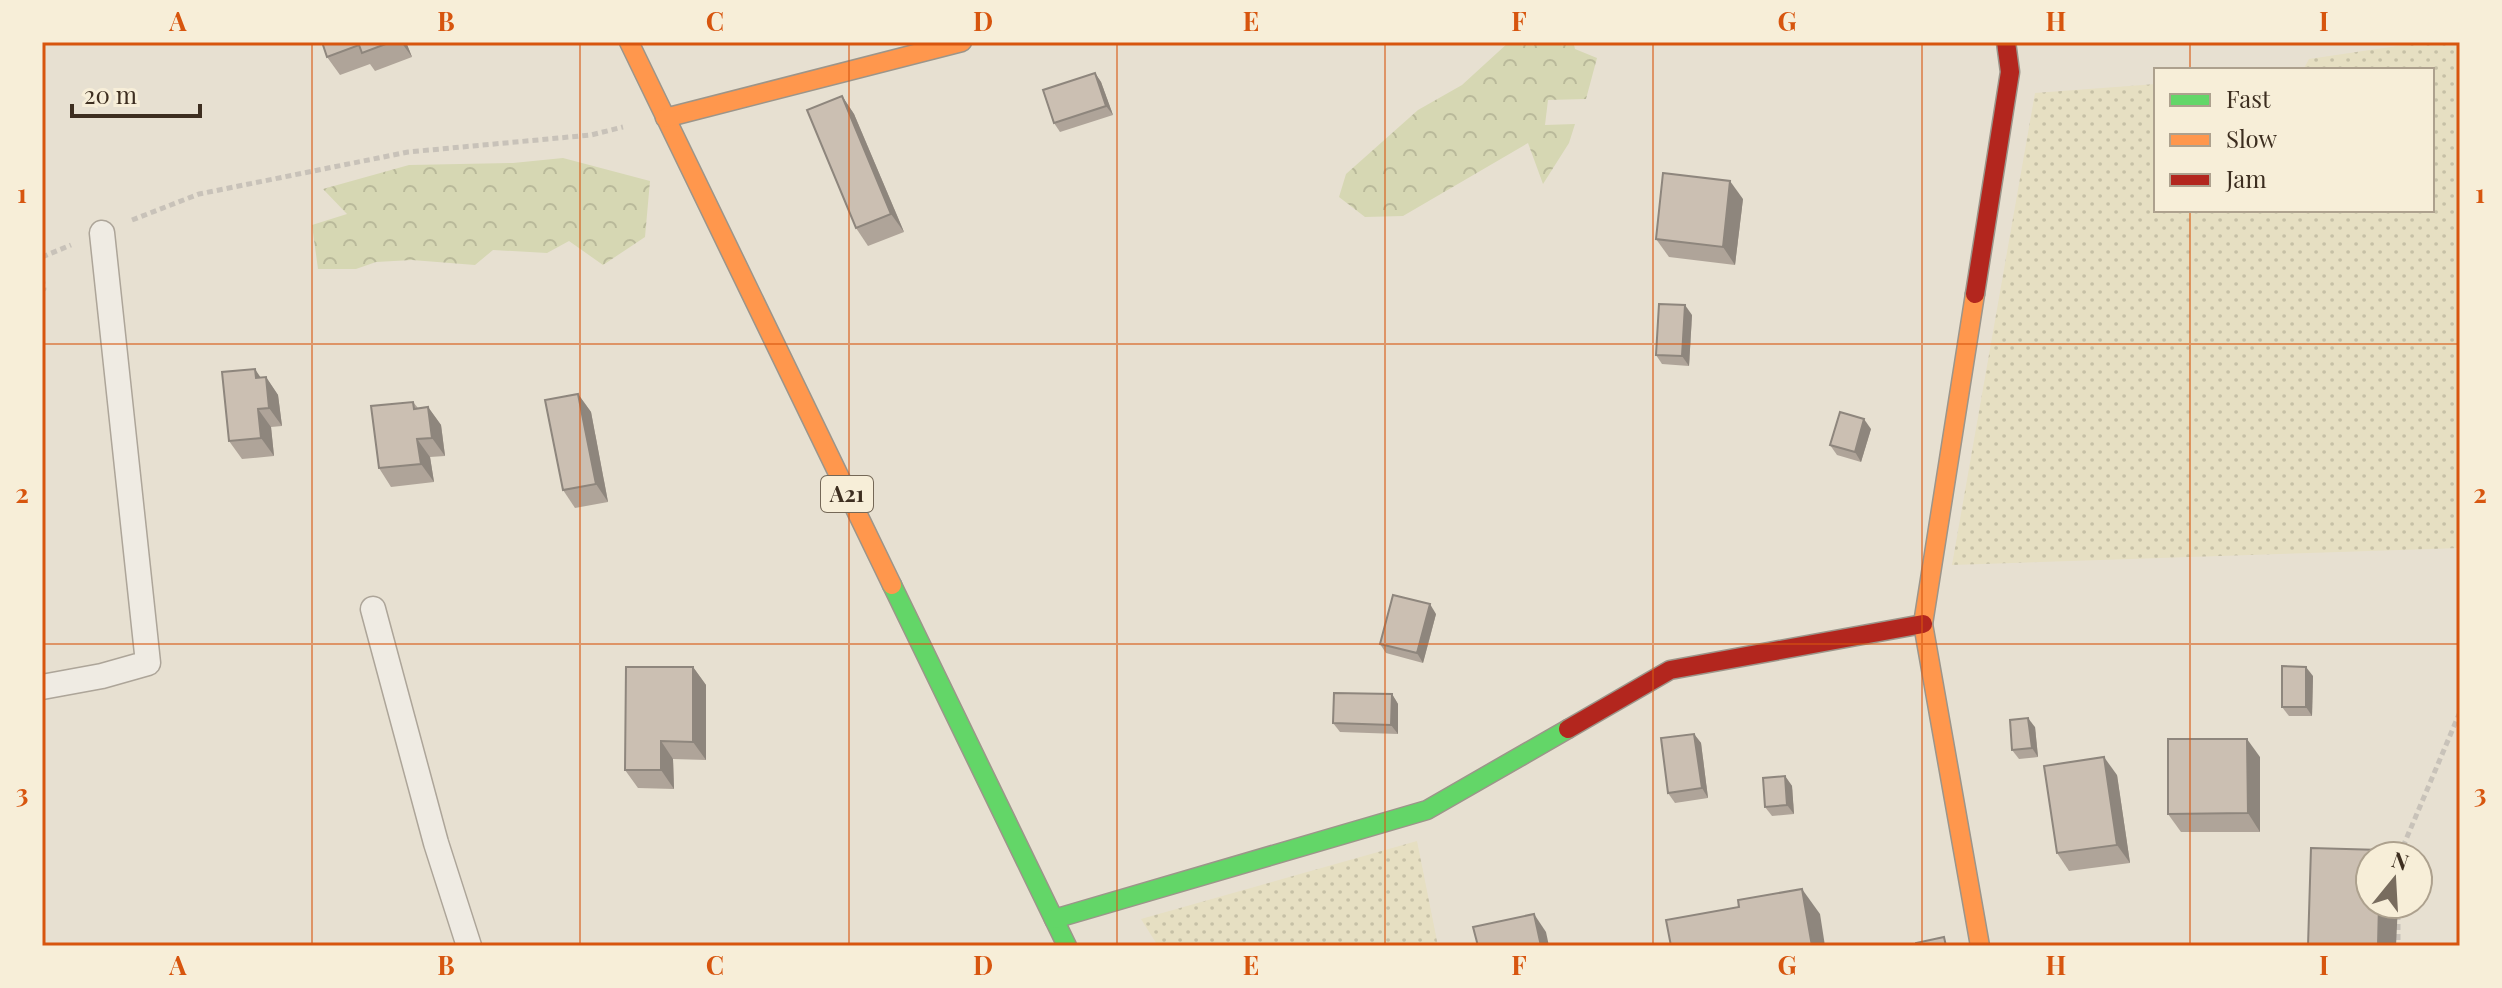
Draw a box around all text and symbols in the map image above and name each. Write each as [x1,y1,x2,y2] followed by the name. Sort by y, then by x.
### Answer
[168,3,187,38] text: A
[437,3,455,38] text: B
[706,3,724,38] text: C
[973,3,993,38] text: D
[1243,3,1259,38] text: E
[1511,3,1527,38] text: F
[1777,3,1797,38] text: G
[2046,3,2066,38] text: H
[2319,3,2329,38] text: I
[72,68,200,118] scale bar
[2154,68,2434,212] legend
[84,78,137,110] text: 20 m
[2226,82,2271,114] text: Fast
[2226,122,2278,154] text: Slow
[2225,162,2267,194] text: Jam
[17,175,27,210] text: 1
[2475,175,2485,210] text: 1
[15,475,29,510] text: 2
[2473,475,2487,510] text: 2
[821,476,873,512] road number: A21
[16,775,28,810] text: 3
[2474,775,2486,810] text: 3
[2354,840,2434,920] north arrow
[2388,843,2413,877] text: N
[168,947,187,982] text: A
[437,947,455,982] text: B
[706,947,724,982] text: C
[973,947,993,982] text: D
[1243,947,1259,982] text: E
[1511,947,1527,982] text: F
[1777,947,1797,982] text: G
[2046,947,2066,982] text: H
[2319,947,2329,982] text: I

